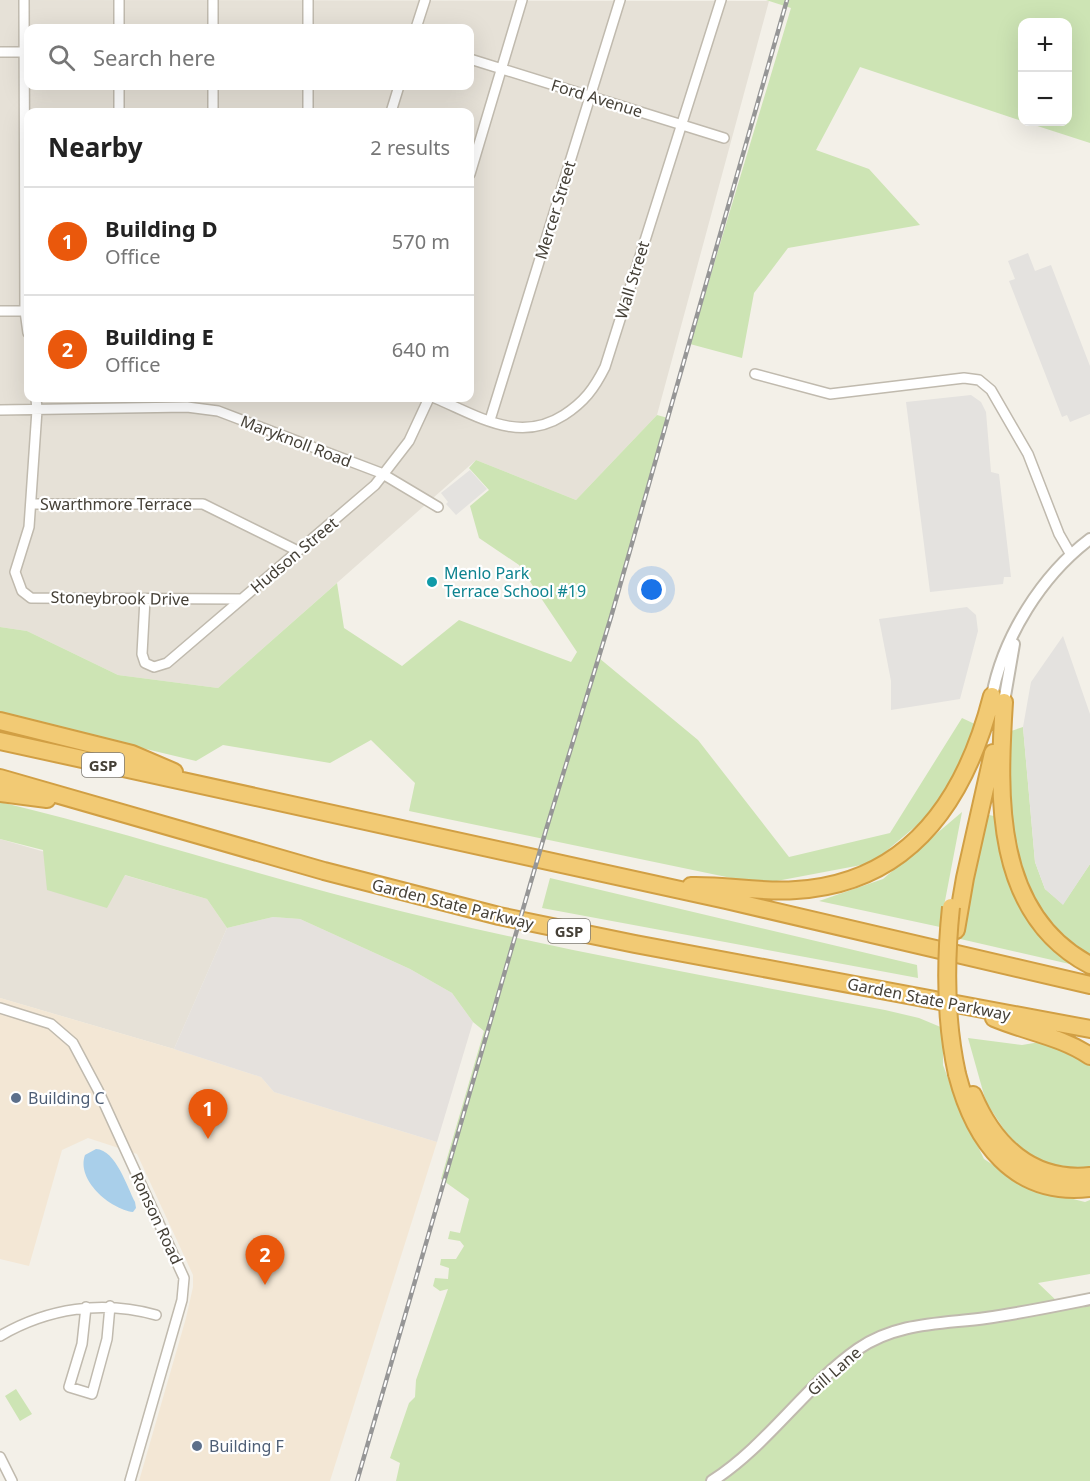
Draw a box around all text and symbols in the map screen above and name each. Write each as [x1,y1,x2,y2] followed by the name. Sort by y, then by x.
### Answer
[1018,18,1072,126] map controls
[1018,18,1072,72] button: +
[24,24,474,90] search box
[45,41,78,74] icon: search
[93,42,215,72] text: Search here
[1018,72,1072,126] button: −
[549,74,645,122] street label: Ford Avenue
[48,129,143,165] text: Nearby
[370,134,450,161] text: 2 results
[530,158,580,262] street label: Mercer Street
[105,213,218,243] text: Building D
[62,228,73,255] text: 1
[392,228,450,255] text: 570 m
[610,238,654,322] street label: Wall Street
[105,243,160,270] text: Office
[105,321,214,351] text: Building E
[62,336,73,363] text: 2
[392,336,450,363] text: 640 m
[105,351,160,378] text: Office
[237,410,355,472] street label: Maryknoll Road
[40,493,192,515] street label: Swarthmore Terrace
[246,512,342,598] street label: Hudson Street
[444,562,586,602] place label: Menlo Park Terrace School #19
[425,575,439,589] marker: Menlo Park Terrace School #19
[637,575,666,604] your location
[50,586,190,610] street label: Stoneybrook Drive
[82,753,124,777] road number: GSP
[370,873,537,935] street label: Garden State Parkway
[548,919,590,943] road number: GSP
[846,972,1013,1026] street label: Garden State Parkway
[28,1087,105,1109] place label: Building C
[188,1090,228,1139] pin: 1
[9,1091,23,1105] marker: Building C
[126,1168,188,1268] street label: Ronson Road
[246,1236,284,1285] pin: 2
[802,1342,866,1400] street label: Gill Lane
[209,1435,284,1457] place label: Building F
[190,1439,204,1453] marker: Building F

